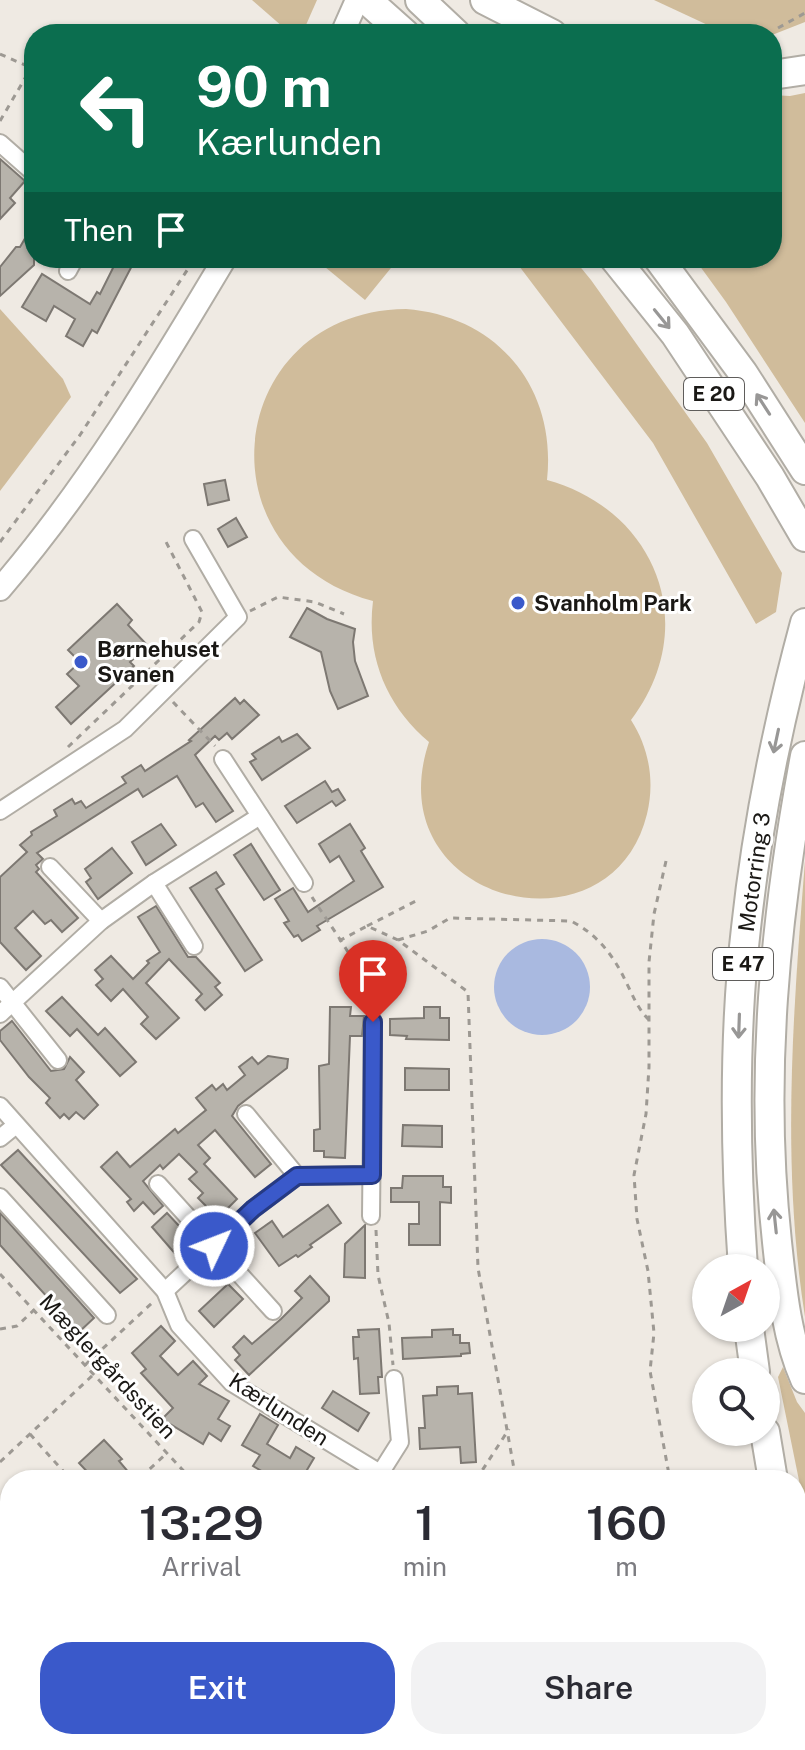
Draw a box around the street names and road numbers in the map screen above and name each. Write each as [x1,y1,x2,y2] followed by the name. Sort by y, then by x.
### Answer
[684,378,744,410] road number: E 20
[733,811,775,933] street label: Motorring 3
[713,948,773,980] road number: E 47
[34,1288,182,1444] street label: Mæglergårdsstien
[224,1367,334,1451] street label: Kærlunden

